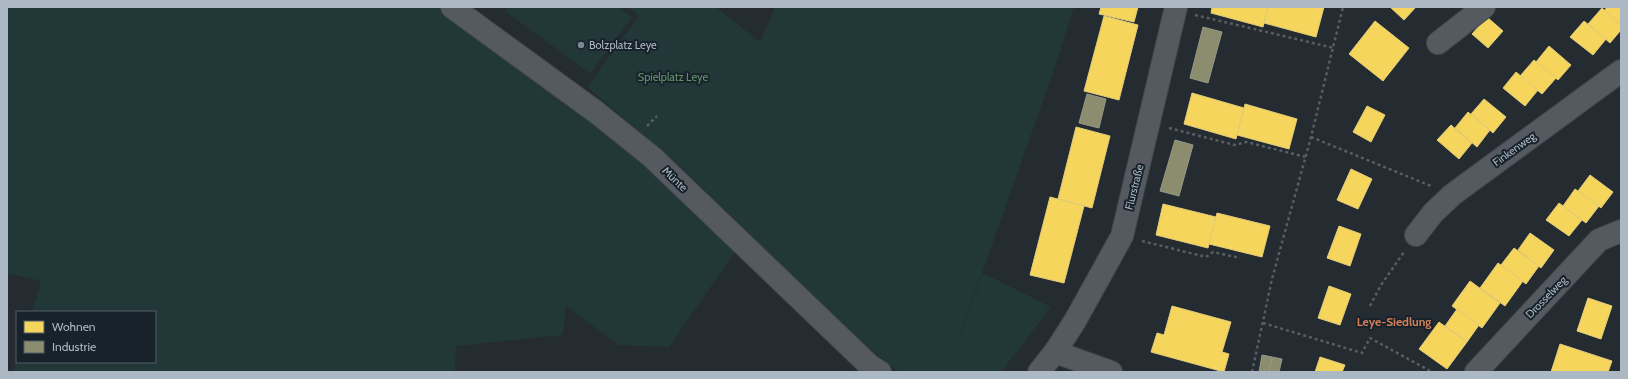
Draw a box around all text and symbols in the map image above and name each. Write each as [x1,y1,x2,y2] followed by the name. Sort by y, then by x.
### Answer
[589,38,657,52] place label: Bolzplatz Leye
[576,40,586,50] marker: Bolzplatz Leye
[638,70,709,84] park label: Spielplatz Leye
[1490,128,1539,169] street label: Finkenweg
[1122,162,1146,211] street label: Flurstraße
[659,164,691,195] street label: Münte
[1522,272,1570,321] street label: Drosselweg
[16,311,156,363] legend
[1357,314,1431,329] district label: Leye-Siedlung
[52,319,96,334] text: Wohnen
[52,339,96,354] text: Industrie

